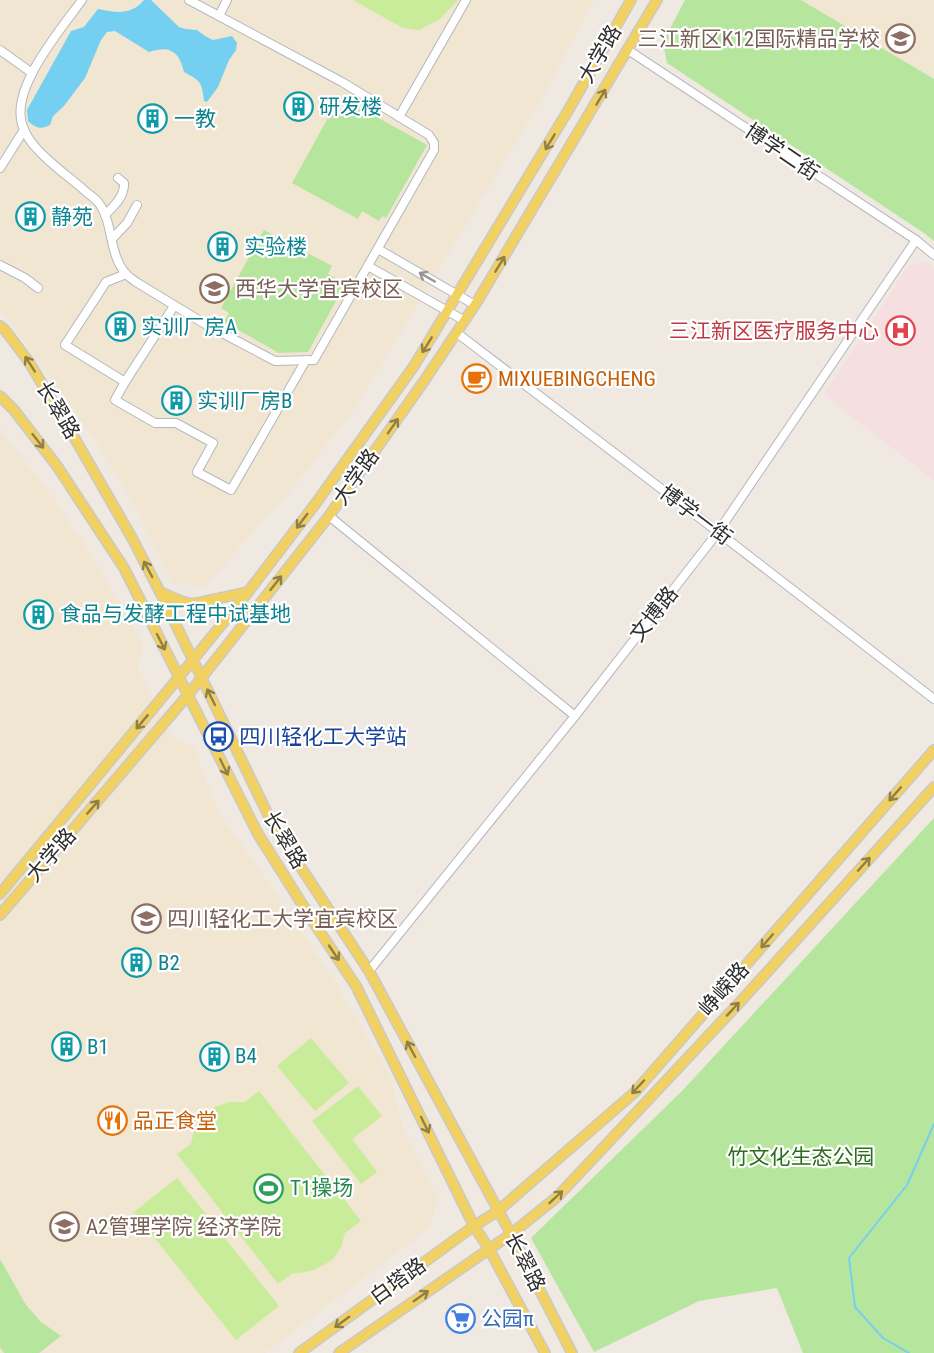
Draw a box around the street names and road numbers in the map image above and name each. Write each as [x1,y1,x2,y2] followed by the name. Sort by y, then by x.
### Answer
[574,21,626,87] street label: 大学路
[740,119,824,185] street label: 博学二街
[31,377,85,443] street label: 长翠路
[328,444,384,510] street label: 大学路
[655,480,737,550] street label: 博学一街
[625,582,683,646] street label: 文博路
[258,807,312,873] street label: 长翠路
[21,823,81,887] street label: 大学路
[694,957,754,1021] street label: 峥嵘路
[500,1228,550,1296] street label: 长翠路
[365,1253,431,1309] street label: 白塔路

